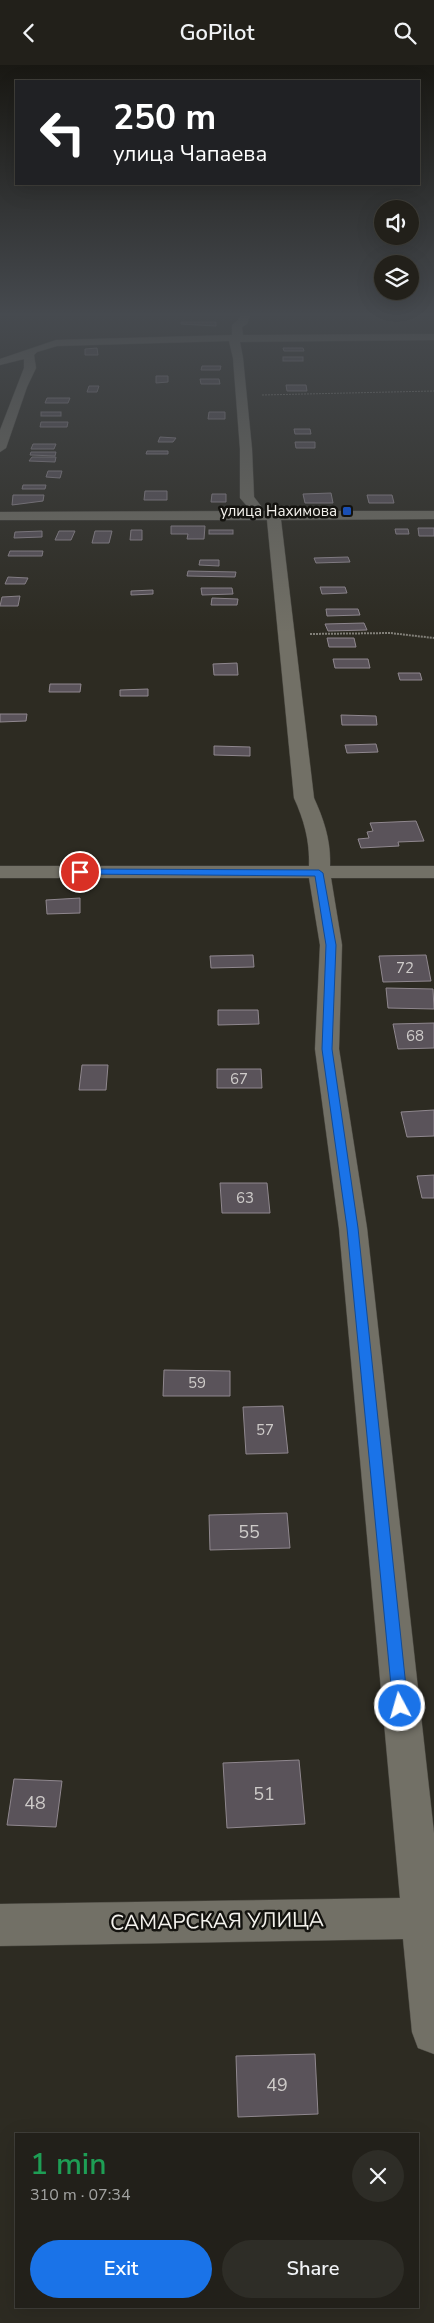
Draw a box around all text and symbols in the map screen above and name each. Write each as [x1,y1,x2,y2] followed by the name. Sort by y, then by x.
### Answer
[180,18,254,48] text: GoPilot
[15,19,43,47] icon: back
[391,19,419,47] icon: search
[113,94,216,141] text: 250 m
[30,100,95,165] icon: left
[113,139,267,169] text: улица Чапаева
[374,200,419,300] map controls
[374,200,419,245] button: sound
[374,255,419,300] button: layers
[220,501,337,521] place label: улица Нахимова
[341,505,353,517] marker: улица Нахимова
[59,851,101,893] pin
[66,858,94,886] icon: arrive
[396,958,414,978] house number: 72
[406,1026,424,1046] house number: 68
[230,1069,248,1089] house number: 67
[236,1188,254,1208] house number: 63
[188,1373,206,1393] house number: 59
[256,1420,274,1440] house number: 57
[238,1520,260,1544] house number: 55
[373,1679,425,1731] position arrow
[253,1782,275,1806] house number: 51
[24,1791,46,1815] house number: 48
[110,1905,324,1937] street label: САМАРСКАЯ УЛИЦА
[266,2073,288,2097] house number: 49
[30,2144,106,2185] text: 1 min
[352,2150,404,2202] button: close
[30,2184,131,2206] text: 310 m · 07:34
[30,2240,212,2298] button: Exit
[222,2240,404,2298] button: Share

